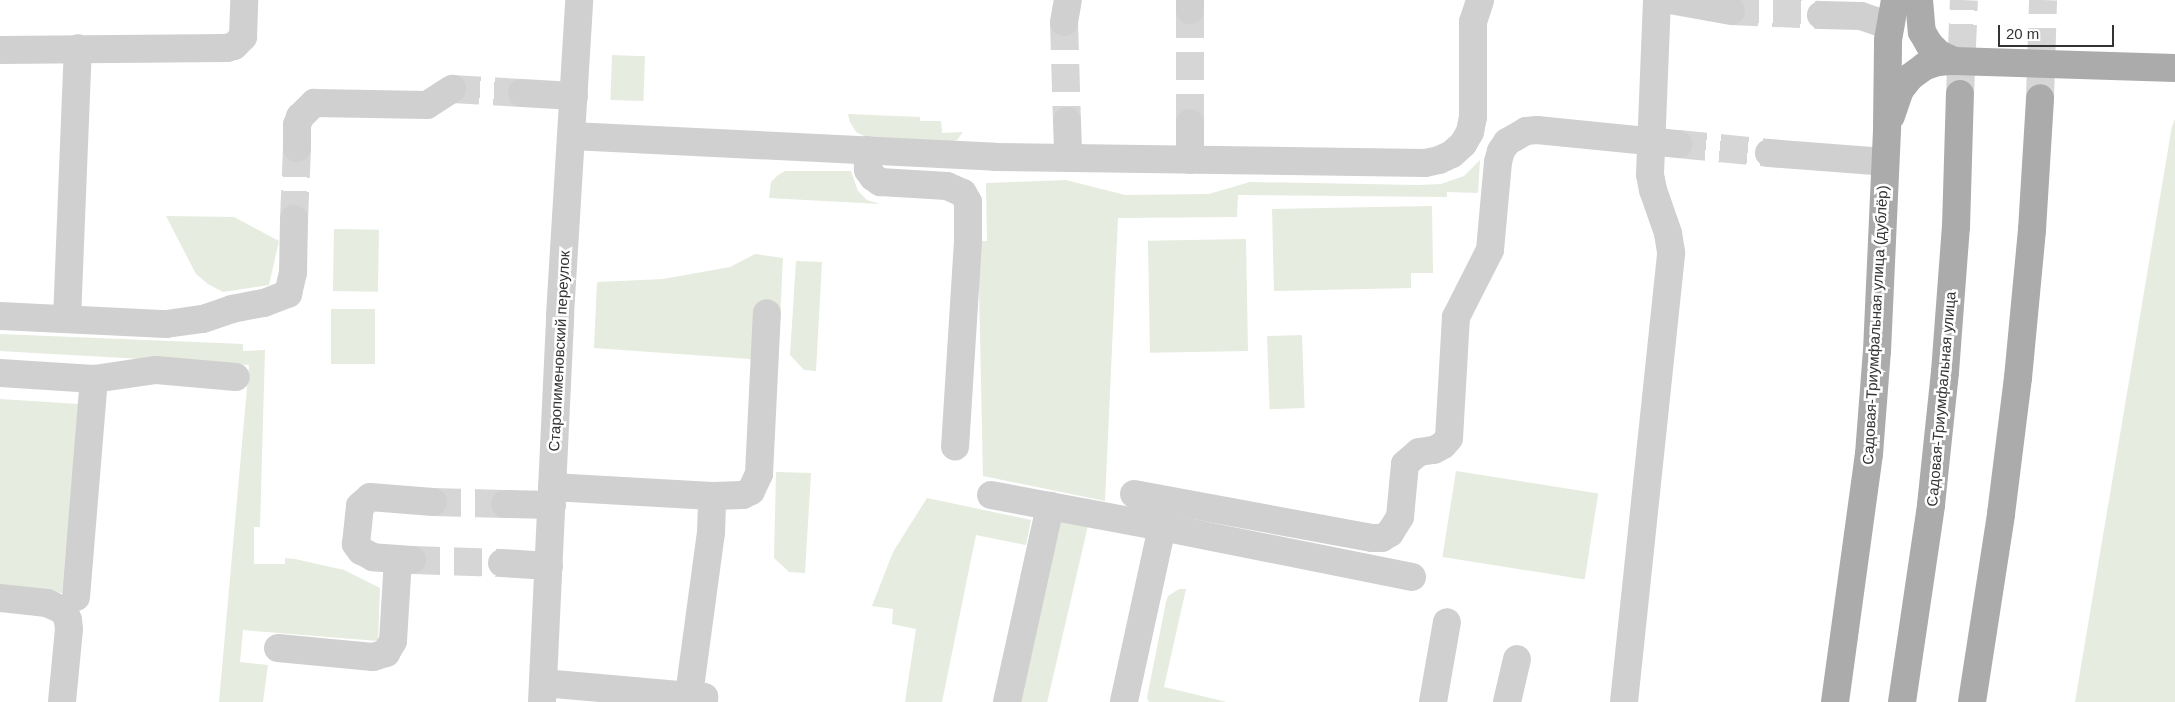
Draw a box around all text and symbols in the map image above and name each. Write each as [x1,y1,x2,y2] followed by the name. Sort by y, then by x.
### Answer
[2000,15,2116,47] scale bar
[2006,25,2039,42] text: 20 m
[1859,185,1891,465] street label: Садовая-Триумфальная улица (дублёр)
[545,250,573,452] street label: Старопименовский переулок
[1923,291,1959,507] street label: Садовая-Триумфальная улица

